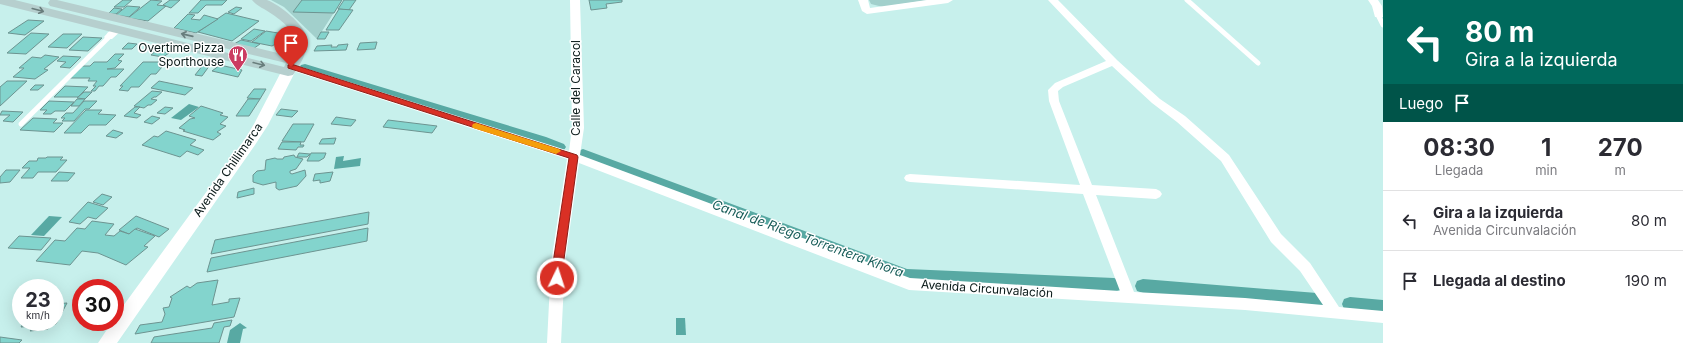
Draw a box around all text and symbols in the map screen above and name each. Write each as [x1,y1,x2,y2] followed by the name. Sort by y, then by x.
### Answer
[31,7,44,14] one-way arrow
[1465,15,1534,49] text: 80 m
[1399,16,1451,68] icon: left
[274,26,308,67] pin
[181,31,194,38] one-way arrow
[280,32,302,54] icon: arrive
[138,40,224,69] place label: Overtime Pizza Sporthouse
[568,40,583,136] street label: Calle del Caracol
[227,44,249,72] restaurant icon: Overtime Pizza Sporthouse
[1465,49,1618,70] text: Gira a la izquierda
[252,61,265,69] one-way arrow
[1451,92,1473,114] icon: arrive
[1399,94,1443,113] text: Luego
[190,120,266,220] street label: Avenida Chillimarca
[1423,133,1495,162] text: 08:30
[1541,133,1551,162] text: 1
[1598,133,1643,162] text: 270
[1435,162,1483,178] text: Llegada
[1535,162,1557,178] text: min
[1615,162,1626,178] text: m
[710,196,906,280] water label: Canal de Riego Torrentera Khora
[1433,203,1563,222] text: Gira a la izquierda
[1399,210,1421,232] icon: left
[1631,211,1667,230] text: 80 m
[1433,222,1576,238] text: Avenida Circunvalación
[536,257,578,299] position arrow
[1399,270,1421,292] icon: arrive
[1433,271,1566,290] text: Llegada al destino
[1625,271,1667,290] text: 190 m
[920,276,1054,301] street label: Avenida Circunvalación
[72,279,124,331] speed limit sign: 30
[25,288,51,312] text: 23
[26,309,50,321] text: km/h

